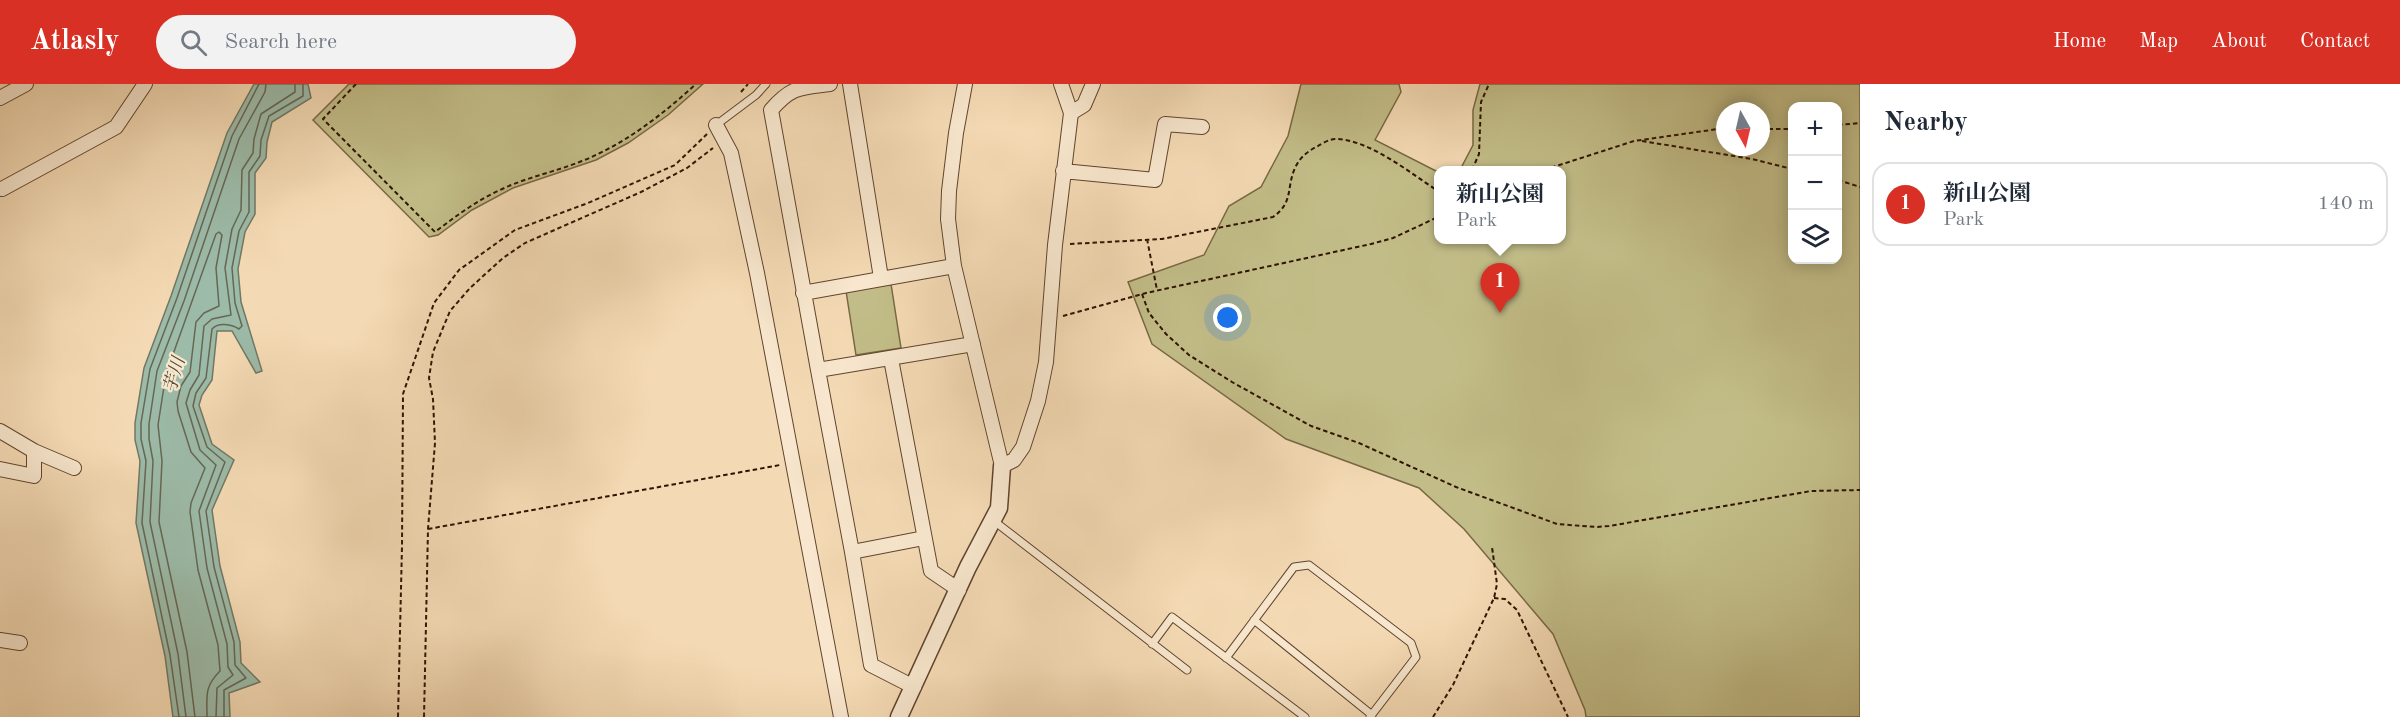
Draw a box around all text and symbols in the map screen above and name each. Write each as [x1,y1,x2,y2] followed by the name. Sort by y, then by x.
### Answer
[156,15,576,69] search box
[177,26,210,59] icon: search
[30,28,120,56] text: Atlasly
[225,31,337,53] text: Search here
[2053,31,2106,52] text: Home
[2139,31,2178,52] text: Map
[2211,31,2267,52] text: About
[2300,31,2370,52] text: Contact
[1716,102,1770,156] north arrow
[1788,102,1842,264] map controls
[1788,102,1842,156] button: +
[1884,110,1968,136] text: Nearby
[1788,156,1842,210] button: −
[1434,166,1566,244] popup
[1943,183,2031,205] text: 新山公園
[1456,184,1544,206] text: 新山公園
[1900,194,1911,214] text: 1
[2318,194,2374,214] text: 140 m
[1788,210,1842,264] button: layers
[1943,210,1984,230] text: Park
[1456,211,1497,231] text: Park
[1480,264,1520,313] pin: 1
[1213,303,1242,332] your location
[159,353,189,395] water label: 芋川

